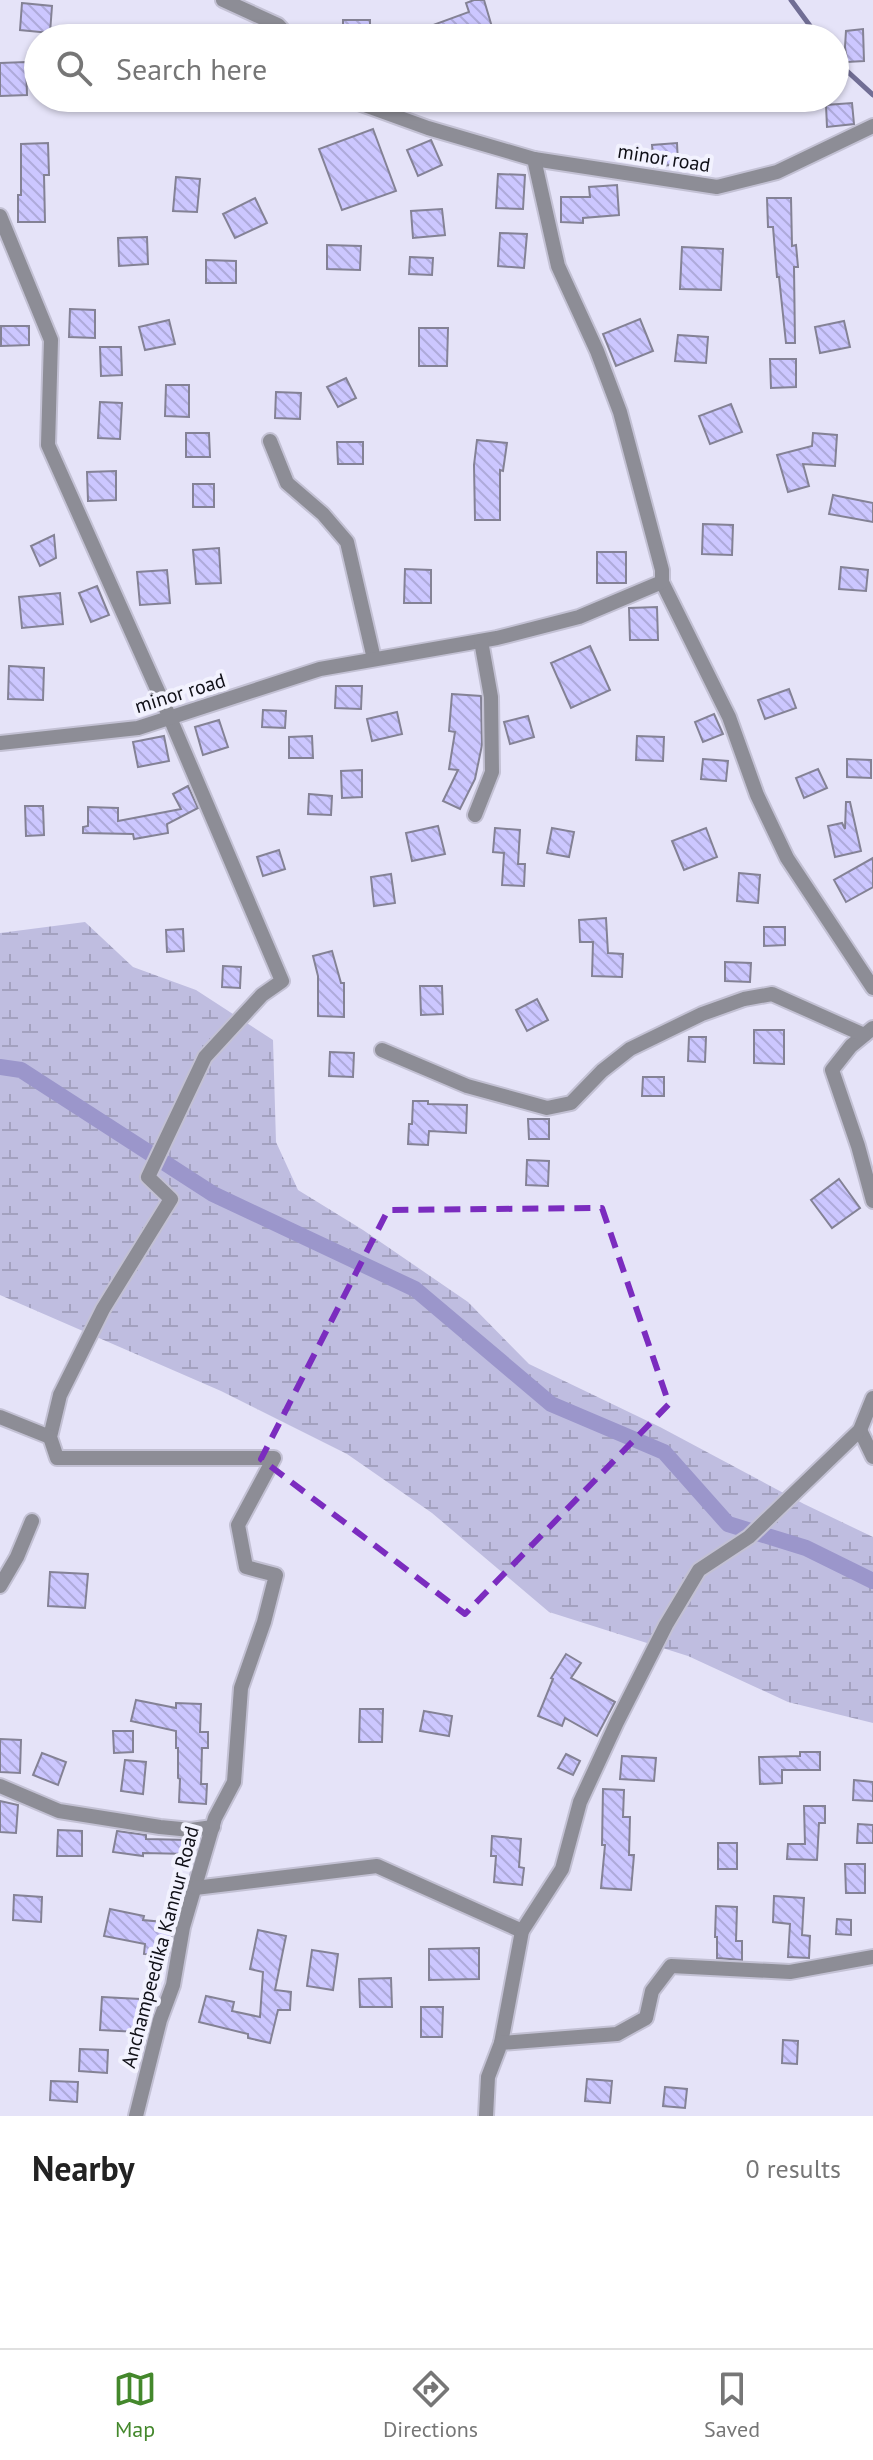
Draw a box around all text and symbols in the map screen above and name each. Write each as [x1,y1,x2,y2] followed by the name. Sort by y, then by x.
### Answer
[24,24,849,112] search box
[52,46,96,90] icon: search
[116,49,267,88] text: Search here
[616,138,712,178] street label: minor road
[131,667,229,719] street label: minor road
[115,1823,205,2071] street label: Anchampeedika Kannur Road
[32,2146,134,2190] text: Nearby
[746,2152,841,2185] text: 0 results
[113,2367,157,2443] tab: Map
[383,2367,478,2443] tab: Directions
[704,2367,760,2443] tab: Saved

